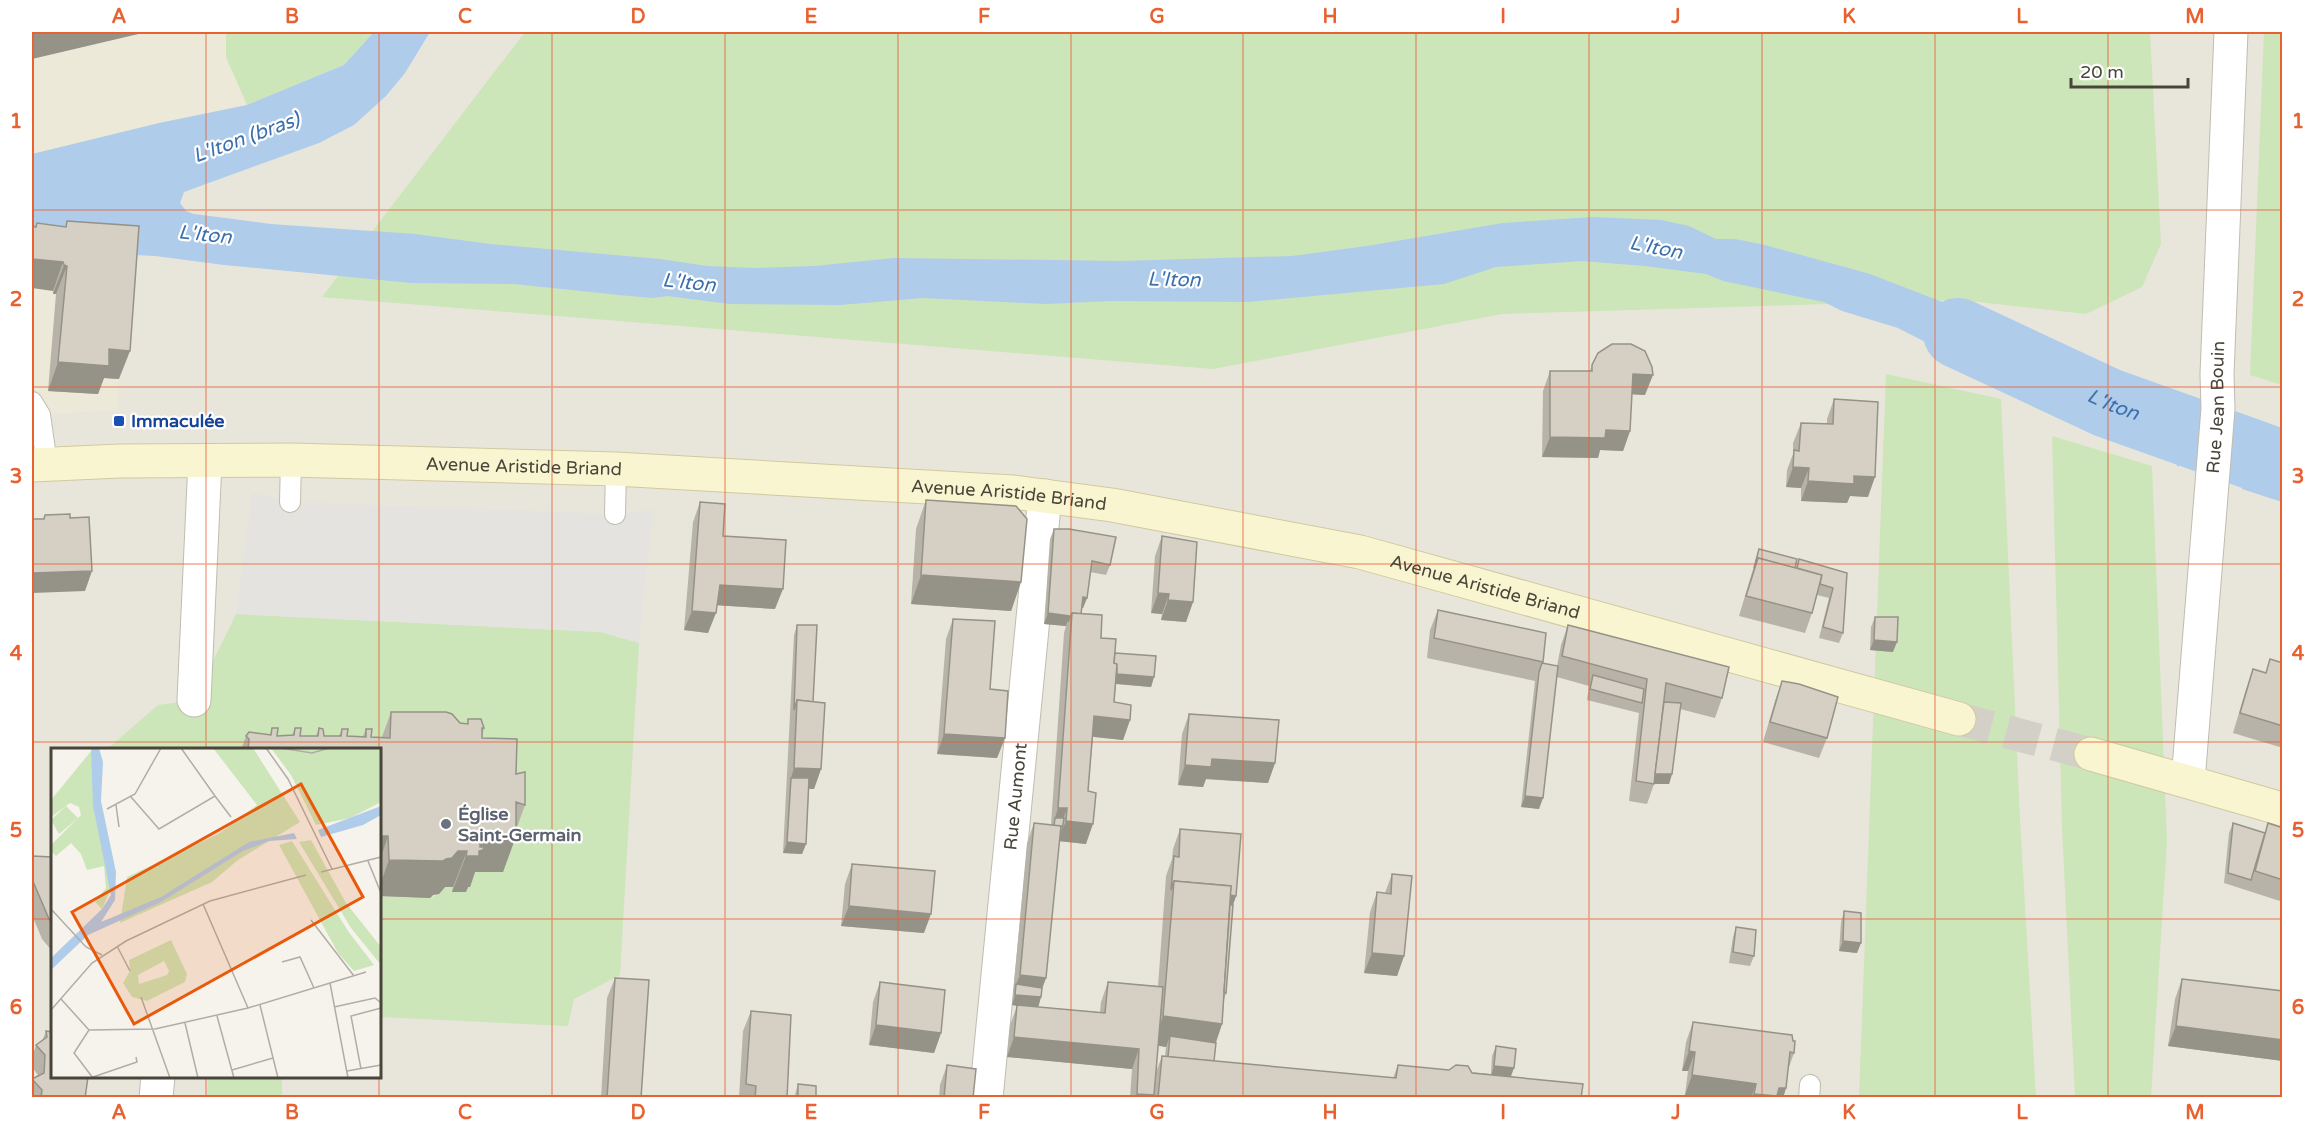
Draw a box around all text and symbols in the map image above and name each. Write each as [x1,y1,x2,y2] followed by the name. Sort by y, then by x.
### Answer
[112,5,127,29] text: A
[285,5,299,29] text: B
[458,5,472,29] text: C
[630,5,646,29] text: D
[805,5,818,29] text: E
[978,5,990,29] text: F
[1149,5,1165,29] text: G
[1322,5,1338,29] text: H
[1500,5,1506,29] text: I
[1670,5,1681,29] text: J
[1842,5,1856,29] text: K
[2016,5,2028,29] text: L
[2185,5,2205,29] text: M
[2071,51,2188,89] scale bar
[2080,61,2124,83] text: 20 m
[190,107,305,168] water label: L'Iton (bras)
[10,110,22,134] text: 1
[2292,110,2304,134] text: 1
[177,220,233,250] water label: L'Iton
[1627,231,1685,265] water label: L'Iton
[661,268,717,298] water label: L'Iton
[1147,268,1202,292] water label: L'Iton
[10,288,22,312] text: 2
[2292,288,2304,312] text: 2
[2202,340,2229,474] street label: Rue Jean Bouin
[2083,384,2143,426] water label: L'Iton
[131,410,225,432] place label: Immaculée
[112,414,126,428] marker: Immaculée
[425,453,623,480] street label: Avenue Aristide Briand
[10,465,22,489] text: 3
[2292,465,2304,489] text: 3
[911,475,1108,515] street label: Avenue Aristide Briand
[1388,550,1583,624] street label: Avenue Aristide Briand
[10,642,23,666] text: 4
[2292,642,2305,666] text: 4
[999,742,1032,851] street label: Rue Aumont
[51,748,381,1078] inset map
[458,803,581,846] place label: Église Saint-Germain
[439,817,453,831] marker: Église Saint-Germain
[10,819,22,843] text: 5
[2292,819,2304,843] text: 5
[10,996,22,1020] text: 6
[2292,996,2304,1020] text: 6
[112,1101,127,1125] text: A
[285,1101,299,1125] text: B
[458,1101,472,1125] text: C
[630,1101,646,1125] text: D
[805,1101,818,1125] text: E
[978,1101,990,1125] text: F
[1149,1101,1165,1125] text: G
[1322,1101,1338,1125] text: H
[1500,1101,1506,1125] text: I
[1670,1101,1681,1125] text: J
[1842,1101,1856,1125] text: K
[2016,1101,2028,1125] text: L
[2185,1101,2205,1125] text: M

